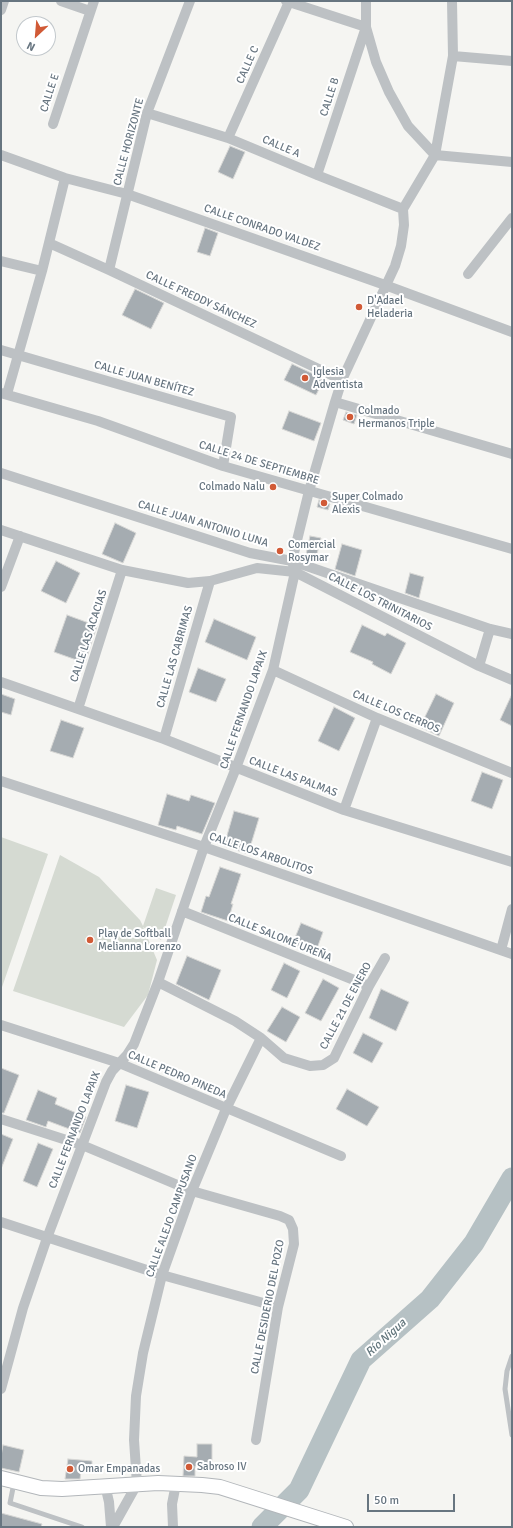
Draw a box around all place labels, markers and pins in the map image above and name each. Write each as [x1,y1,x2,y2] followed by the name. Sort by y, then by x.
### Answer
[367,294,413,320] place label: D'Adael Heladeria
[354,302,364,312] marker: D'Adael Heladeria
[313,365,363,391] place label: Iglesia Adventista
[300,373,310,383] marker: Iglesia Adventista
[358,404,435,430] place label: Colmado Hermanos Triple
[345,412,355,422] marker: Colmado Hermanos Triple
[199,480,265,494] place label: Colmado Nalu
[268,482,278,492] marker: Colmado Nalu
[332,490,403,516] place label: Super Colmado Alexis
[319,498,329,508] marker: Super Colmado Alexis
[288,538,335,564] place label: Comercial Rosymar
[275,546,285,556] marker: Comercial Rosymar
[98,927,181,953] place label: Play de Softball Melianna Lorenzo
[85,935,95,945] marker: Play de Softball Melianna Lorenzo
[197,1460,247,1474] place label: Sabroso IV
[78,1462,160,1476] place label: Omar Empanadas
[184,1462,194,1472] marker: Sabroso IV
[65,1464,75,1474] marker: Omar Empanadas

